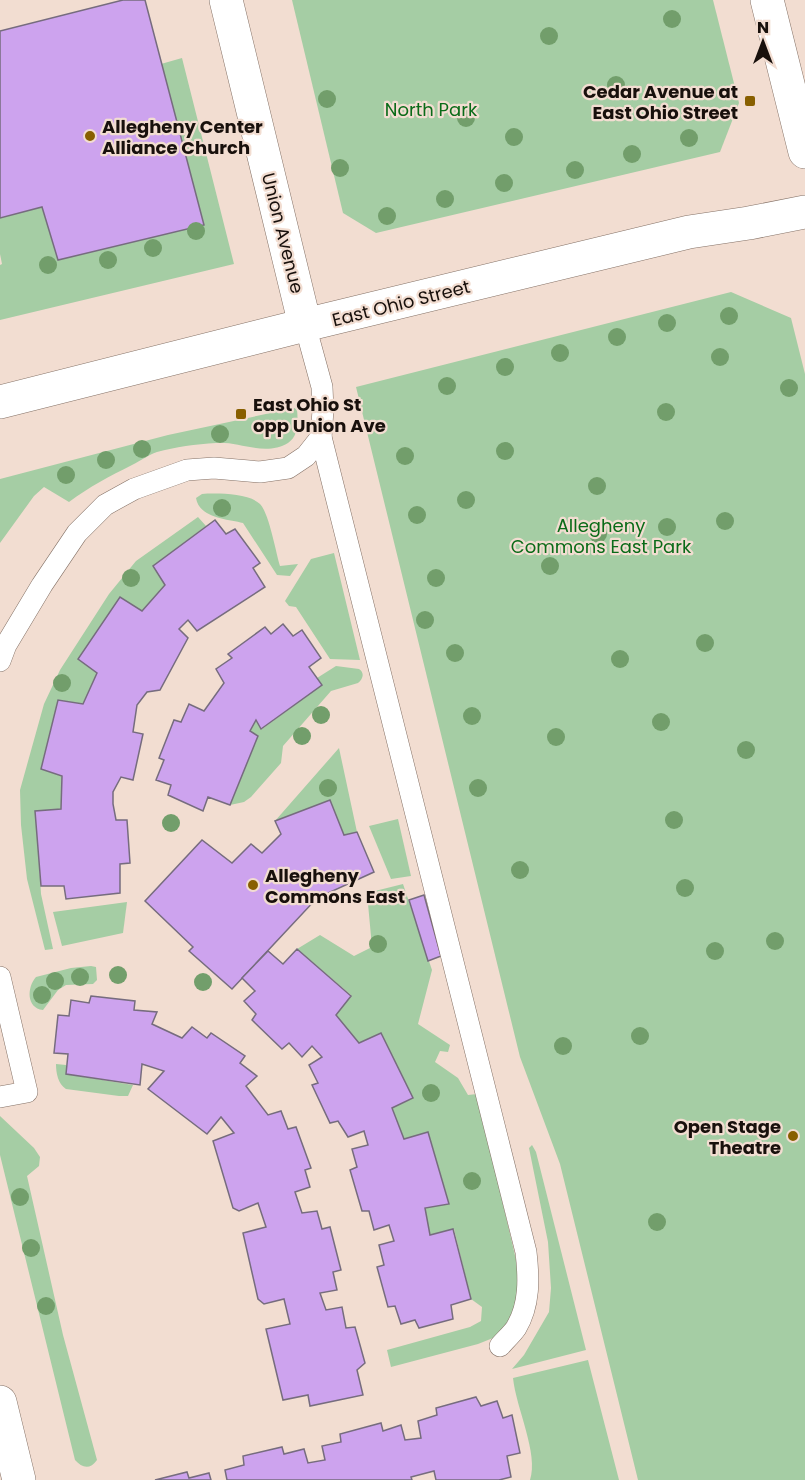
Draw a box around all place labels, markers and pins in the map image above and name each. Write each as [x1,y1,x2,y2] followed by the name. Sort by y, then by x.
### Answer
[583,79,738,125] place label: Cedar Avenue at East Ohio Street
[743,94,757,108] marker: Cedar Avenue at East Ohio Street
[102,114,263,160] place label: Allegheny Center Alliance Church
[83,129,97,143] marker: Allegheny Center Alliance Church
[253,392,386,438] place label: East Ohio St opp Union Ave
[234,407,248,421] marker: East Ohio St opp Union Ave
[265,863,405,909] place label: Allegheny Commons East
[246,878,260,892] marker: Allegheny Commons East
[674,1114,781,1160] place label: Open Stage Theatre
[786,1129,800,1143] marker: Open Stage Theatre

